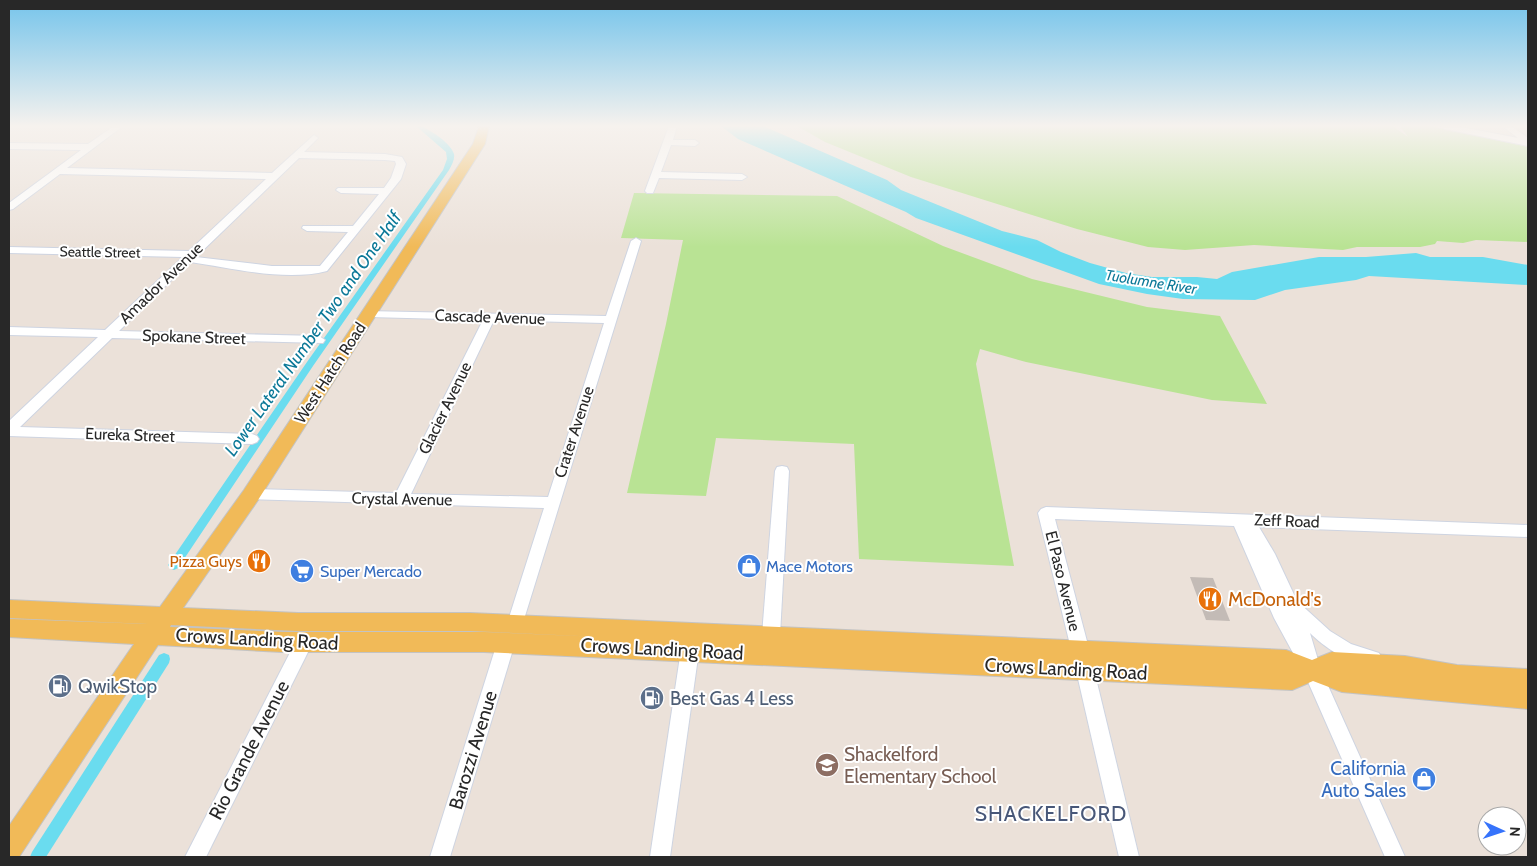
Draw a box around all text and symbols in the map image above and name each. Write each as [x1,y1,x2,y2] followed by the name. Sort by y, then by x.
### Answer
[220,206,407,460] water label: Lower Lateral Number Two and One Half
[115,238,207,328] street label: Amador Avenue
[59,242,141,262] street label: Seattle Street
[1104,266,1199,298] water label: Tuolumne River
[434,306,546,328] street label: Cascade Avenue
[290,319,370,427] street label: West Hatch Road
[142,326,247,348] street label: Spokane Street
[414,359,476,457] street label: Glacier Avenue
[550,384,598,480] street label: Crater Avenue
[85,424,176,446] street label: Eureka Street
[352,489,452,509] street label: Crystal Avenue
[1254,510,1320,532] street label: Zeff Road
[1041,529,1085,633] street label: El Paso Avenue
[246,548,272,574] restaurant icon: Pizza Guys
[170,552,242,571] place label: Pizza Guys
[736,553,762,579] shop icon: Mace Motors
[766,557,853,576] place label: Mace Motors
[289,558,315,584] supermarket icon: Super Mercado
[320,562,422,581] place label: Super Mercado
[1197,586,1223,612] restaurant icon: McDonald's
[1228,588,1322,611] place label: McDonald's
[175,623,339,655] street label: Crows Landing Road
[580,633,744,665] street label: Crows Landing Road
[984,653,1148,685] street label: Crows Landing Road
[47,673,73,699] fuel station icon: QwikStop
[78,675,157,698] place label: QwikStop
[204,676,294,823] street label: Rio Grande Avenue
[639,685,665,711] fuel station icon: Best Gas 4 Less
[670,687,794,710] place label: Best Gas 4 Less
[444,688,502,812] street label: Barozzi Avenue
[844,743,997,788] place label: Shackelford Elementary School
[814,752,840,778] school or university icon: Shackelford Elementary School
[1321,757,1406,802] place label: California Auto Sales
[1411,766,1437,792] shop icon: California Auto Sales
[975,801,1127,826] district label: SHACKELFORD
[1477,806,1527,856] north arrow
[1506,826,1524,837] text: N

